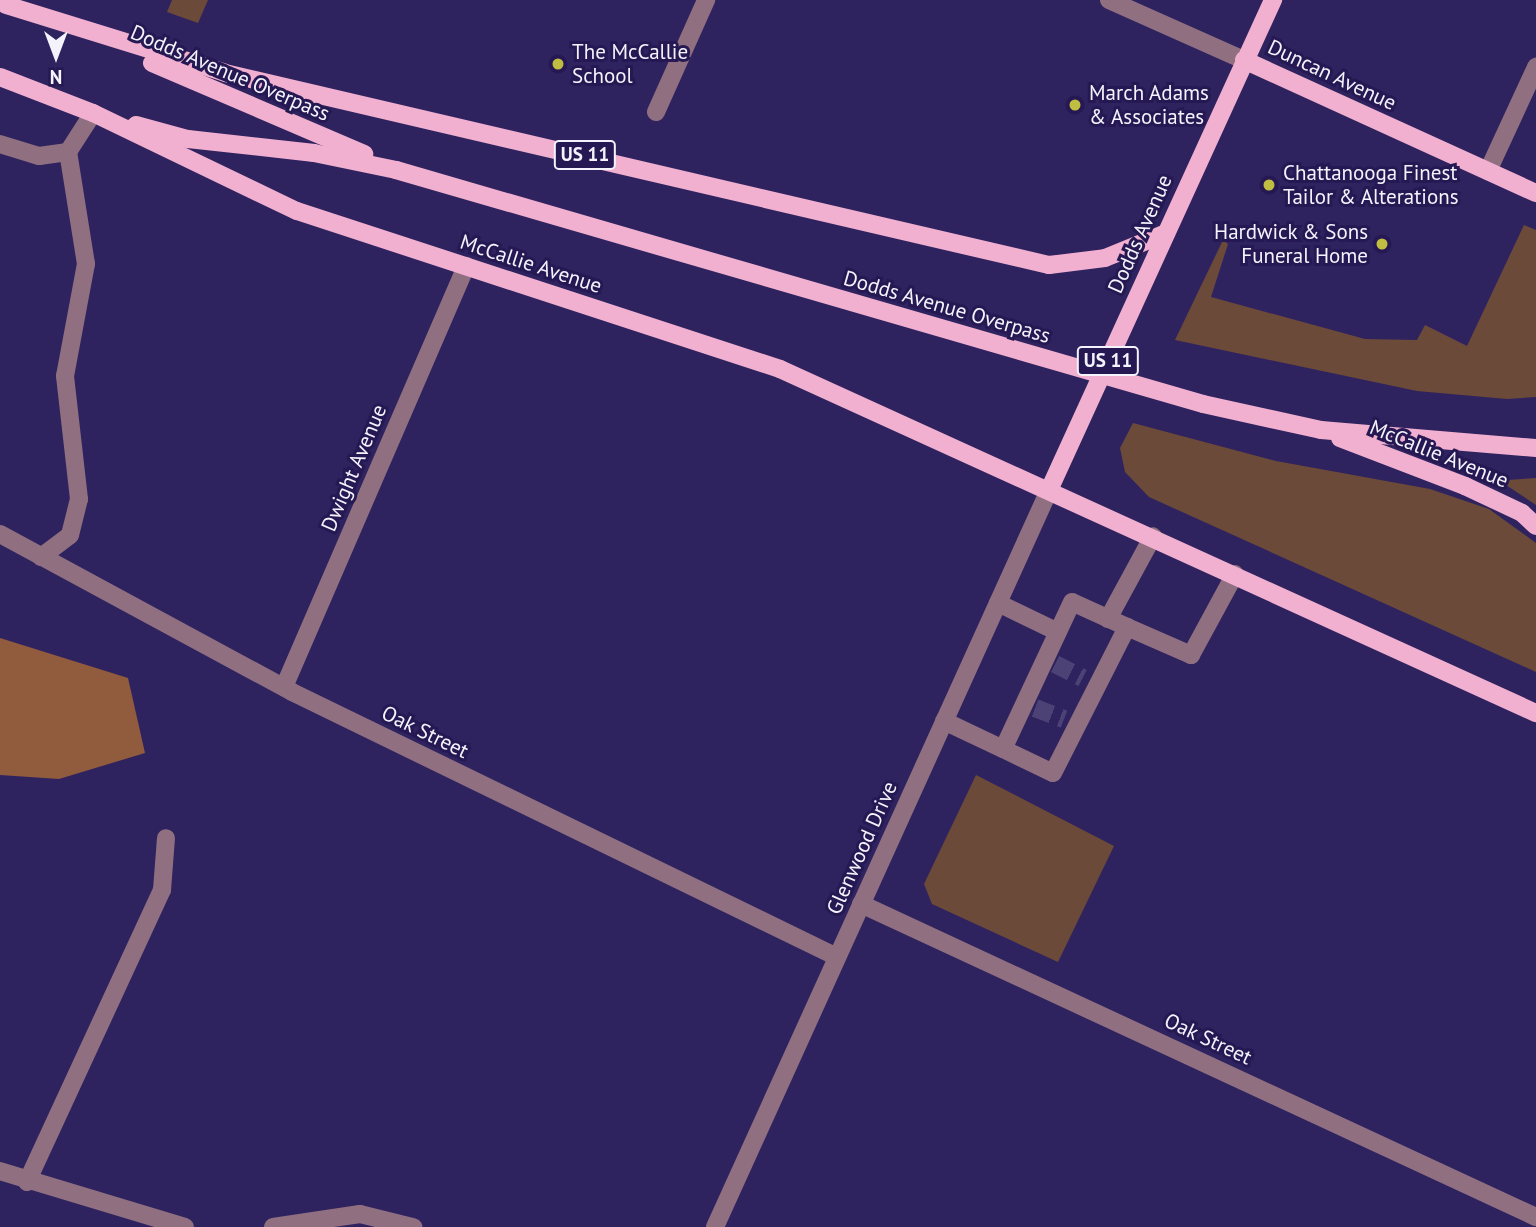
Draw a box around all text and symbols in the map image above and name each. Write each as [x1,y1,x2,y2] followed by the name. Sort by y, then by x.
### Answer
[126,20,334,126] street label: Dodds Avenue Overpass
[21,21,91,91] north arrow
[1264,34,1400,116] street label: Duncan Avenue
[572,39,688,89] place label: The McCallie School
[550,56,566,72] marker: The McCallie School
[50,65,62,89] text: N
[1089,80,1210,130] place label: March Adams & Associates
[1067,97,1083,113] marker: March Adams & Associates
[554,140,616,170] road number: US 11
[1283,160,1459,210] place label: Chattanooga Finest Tailor & Alterations
[1103,171,1177,297] street label: Dodds Avenue
[1261,177,1277,193] marker: Chattanooga Finest Tailor & Alterations
[1213,219,1368,269] place label: Hardwick & Sons Funeral Home
[457,229,605,299] street label: McCallie Avenue
[1374,236,1390,252] marker: Hardwick & Sons Funeral Home
[840,265,1054,349] street label: Dodds Avenue Overpass
[1076,346,1140,376] road number: US 11
[316,401,392,535] street label: Dwight Avenue
[1366,415,1512,493] street label: McCallie Avenue
[377,700,473,764] street label: Oak Street
[821,778,903,918] street label: Glenwood Drive
[1160,1008,1256,1070] street label: Oak Street

